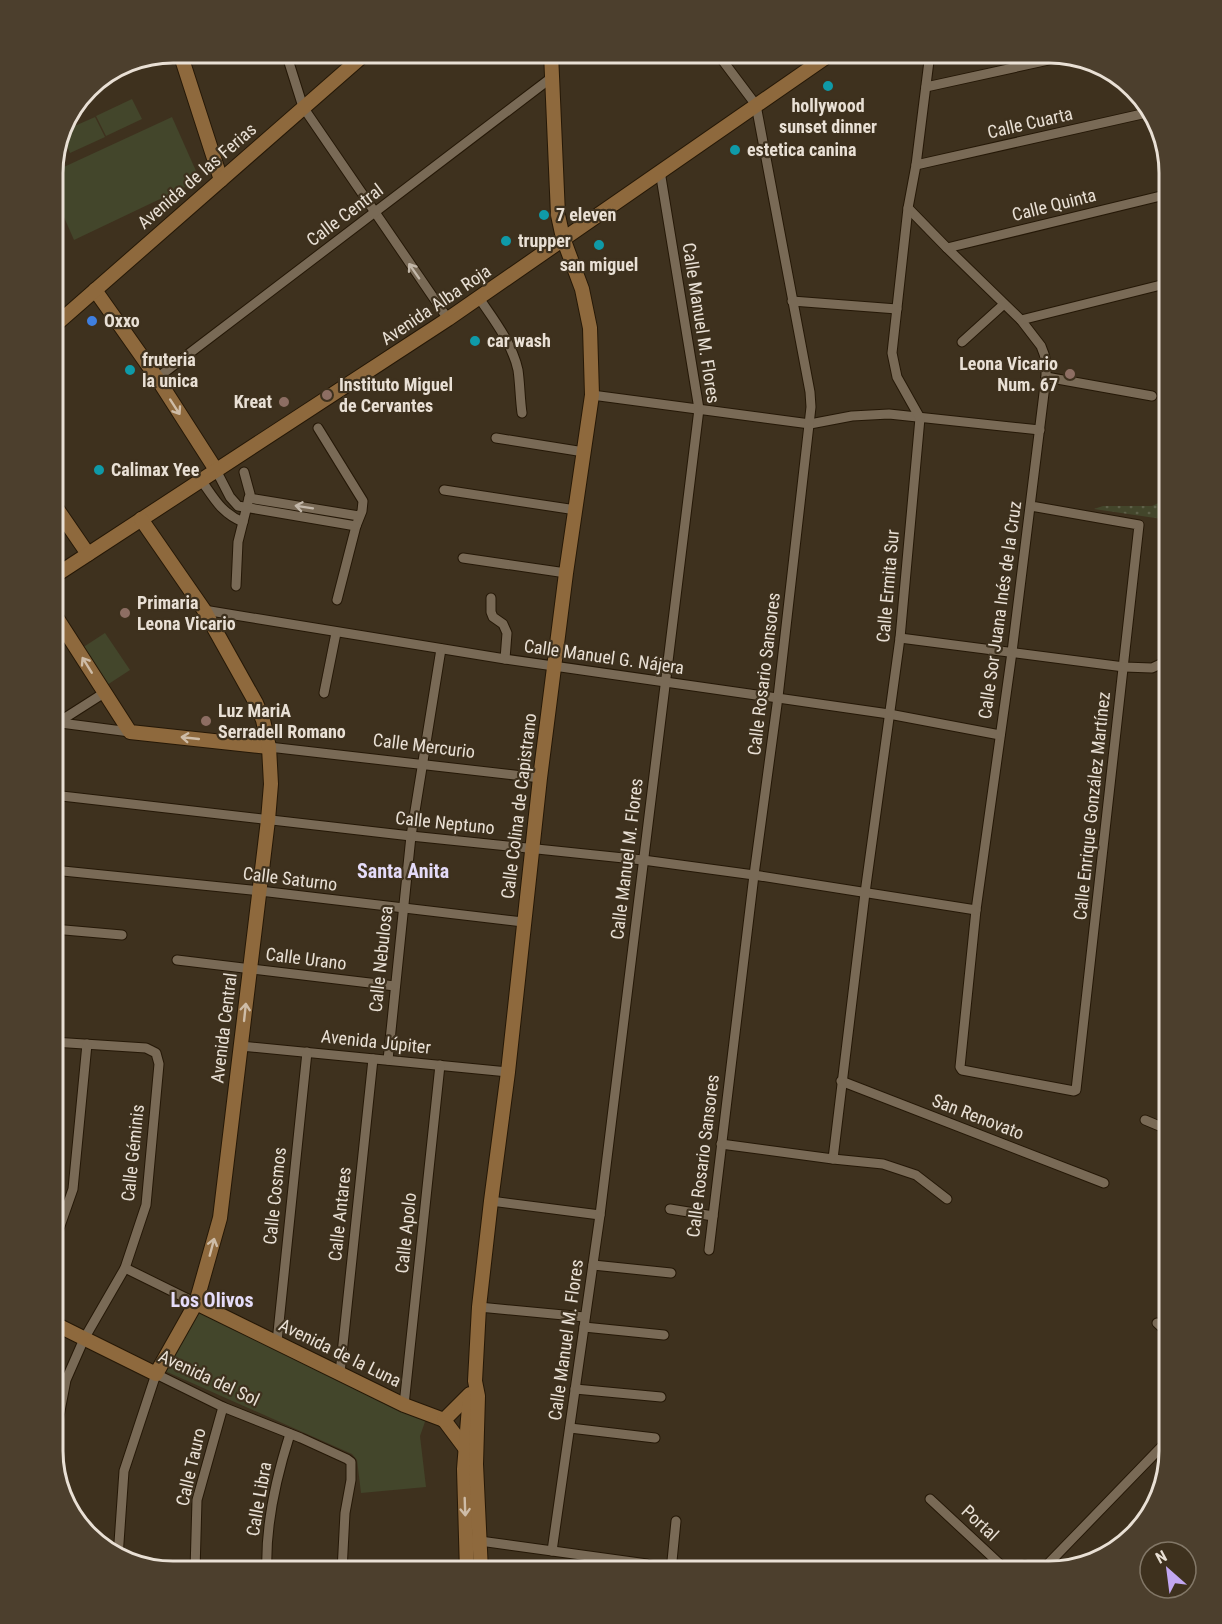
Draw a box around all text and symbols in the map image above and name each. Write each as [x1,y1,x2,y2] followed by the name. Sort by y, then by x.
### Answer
[821,79,835,93] marker: hollywood sunset dinner
[779,95,877,137] place label: hollywood sunset dinner
[985,102,1075,143] street label: Calle Cuarta
[133,118,260,233] street label: Avenida de las Ferias
[747,139,856,160] place label: estetica canina
[728,143,742,157] marker: estetica canina
[302,179,387,250] street label: Calle Central
[1010,184,1098,225] street label: Calle Quinta
[556,204,616,225] place label: 7 eleven
[537,208,551,222] marker: 7 eleven
[518,230,571,251] place label: trupper
[499,234,513,248] marker: trupper
[592,238,606,252] marker: san miguel
[678,241,725,405] street label: Calle Manuel M. Flores
[560,254,638,275] place label: san miguel
[377,260,495,349] street label: Avenida Alba Roja
[408,264,420,280] one-way arrow
[104,310,140,331] place label: Oxxo
[85,314,99,328] marker: Oxxo
[487,330,551,351] place label: car wash
[468,334,482,348] marker: car wash
[142,349,198,391] place label: fruteria la unica
[959,353,1058,395] place label: Leona Vicario Num. 67
[123,363,137,377] marker: fruteria la unica
[1063,367,1077,381] marker: Leona Vicario Num. 67
[339,374,453,416] place label: Instituto Miguel de Cervantes
[320,388,334,402] marker: Instituto Miguel de Cervantes
[234,391,272,412] place label: Kreat
[277,395,291,409] marker: Kreat
[170,398,182,415] one-way arrow
[111,459,200,480] place label: Calimax Yee
[92,463,106,477] marker: Calimax Yee
[974,500,1025,720] street label: Calle Sor Juana Inés de la Cruz
[295,502,315,513] one-way arrow
[872,528,903,643] street label: Calle Ermita Sur
[743,591,784,756] street label: Calle Rosario Sansores
[137,592,236,634] place label: Primaria Leona Vicario
[118,606,132,620] marker: Primaria Leona Vicario
[523,635,686,678] street label: Calle Manuel G. Nájera
[80,657,93,674] one-way arrow
[1069,691,1114,921] street label: Calle Enrique González Martínez
[218,700,346,742] place label: Luz MariA Serradell Romano
[497,712,540,900] street label: Calle Colina de Capistrano
[199,714,213,728] marker: Luz MariA Serradell Romano
[372,729,476,762] street label: Calle Mercurio
[180,732,200,743] one-way arrow
[606,777,647,941] street label: Calle Manuel M. Flores
[394,807,496,838] street label: Calle Neptuno
[357,859,449,883] district label: Santa Anita
[242,862,338,895] street label: Calle Saturno
[364,905,397,1013] street label: Calle Nebulosa
[264,943,348,974] street label: Calle Urano
[206,972,241,1084] street label: Avenida Central
[239,1003,250,1023] one-way arrow
[320,1025,432,1058] street label: Avenida Júpiter
[682,1073,723,1238] street label: Calle Rosario Sansores
[929,1089,1027,1144] street label: San Renovato
[117,1103,148,1203] street label: Calle Géminis
[259,1146,290,1246] street label: Calle Cosmos
[324,1166,355,1262] street label: Calle Antares
[391,1192,420,1274] street label: Calle Apolo
[207,1237,218,1256] one-way arrow
[544,1258,587,1422] street label: Calle Manuel M. Flores
[170,1288,254,1312] district label: Los Olivos
[276,1314,405,1391] street label: Avenida de la Luna
[156,1345,263,1410] street label: Avenida del Sol
[171,1426,210,1508] street label: Calle Tauro
[242,1460,275,1538] street label: Calle Libra
[459,1496,470,1516] one-way arrow
[957,1500,1003,1545] street label: Portal
[1138,1540,1198,1600] north arrow
[1152,1547,1170,1568] text: N

